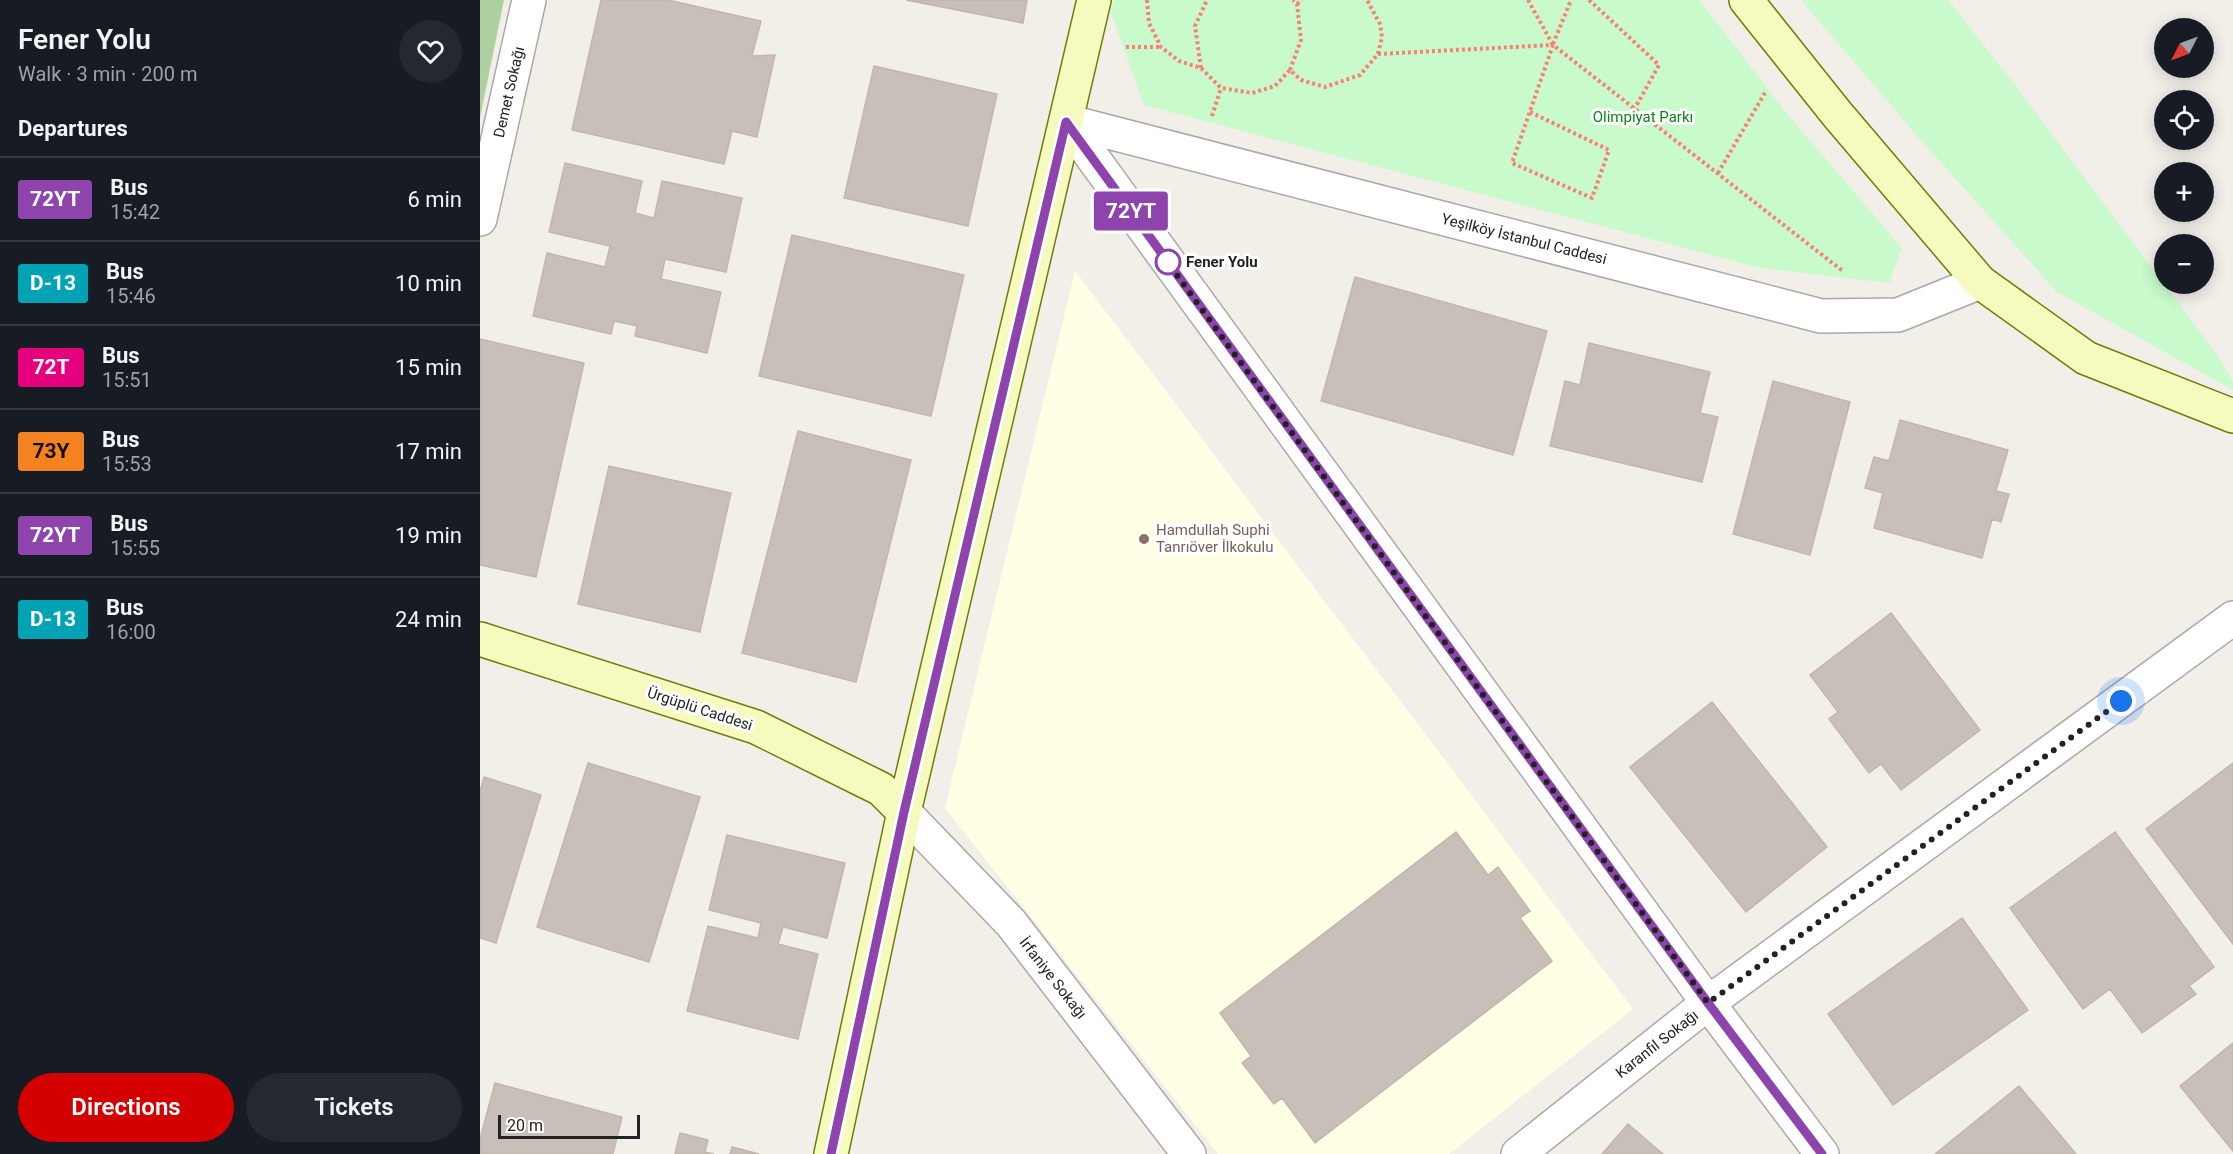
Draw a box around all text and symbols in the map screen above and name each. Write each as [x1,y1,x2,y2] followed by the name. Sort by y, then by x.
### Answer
[2154,18,2214,78] north arrow
[2154,18,2214,294] map controls
[399,20,462,83] button: heart
[18,23,151,56] text: Fener Yolu
[490,45,528,139] street label: Demet Sokağı
[18,62,197,86] text: Walk · 3 min · 200 m
[2154,90,2214,150] button: locate
[1593,108,1693,126] park label: Olimpiyat Parkı
[18,116,128,141] text: Departures
[2154,162,2214,222] button: +
[110,175,148,200] text: Bus
[30,187,80,211] text: 72YT
[407,187,462,212] text: 6 min
[1089,192,1173,230] line badge: 72YT
[1106,199,1156,223] text: 72YT
[110,200,160,224] text: 15:42
[1439,210,1609,268] street label: Yeşilköy İstanbul Caddesi
[2154,234,2214,294] button: −
[1155,249,1181,275] marker: Fener Yolu
[1186,253,1258,271] place label: Fener Yolu
[106,259,144,284] text: Bus
[30,271,76,295] text: D-13
[395,271,462,296] text: 10 min
[106,284,156,308] text: 15:46
[102,343,140,368] text: Bus
[32,355,70,379] text: 72T
[395,355,462,380] text: 15 min
[102,368,152,392] text: 15:51
[102,427,140,452] text: Bus
[32,439,70,463] text: 73Y
[395,439,462,464] text: 17 min
[102,452,152,476] text: 15:53
[110,511,148,536] text: Bus
[1156,521,1273,556] place label: Hamdullah Suphi Tanrıöver İlkokulu
[30,523,80,547] text: 72YT
[395,523,462,548] text: 19 min
[1137,532,1151,546] marker: Hamdullah Suphi Tanrıöver İlkokulu
[110,536,160,560] text: 15:55
[106,595,144,620] text: Bus
[30,607,76,631] text: D-13
[395,607,462,632] text: 24 min
[106,620,156,644] text: 16:00
[645,684,755,734] street label: Ürgüplü Caddesi
[2106,686,2136,716] your location
[1016,934,1090,1022] street label: İrfaniye Sokağı
[1612,1006,1702,1082] street label: Karanfil Sokağı
[18,1073,234,1142] button: Directions
[246,1073,462,1142] button: Tickets
[498,1112,640,1140] scale bar
[507,1116,543,1135] text: 20 m

